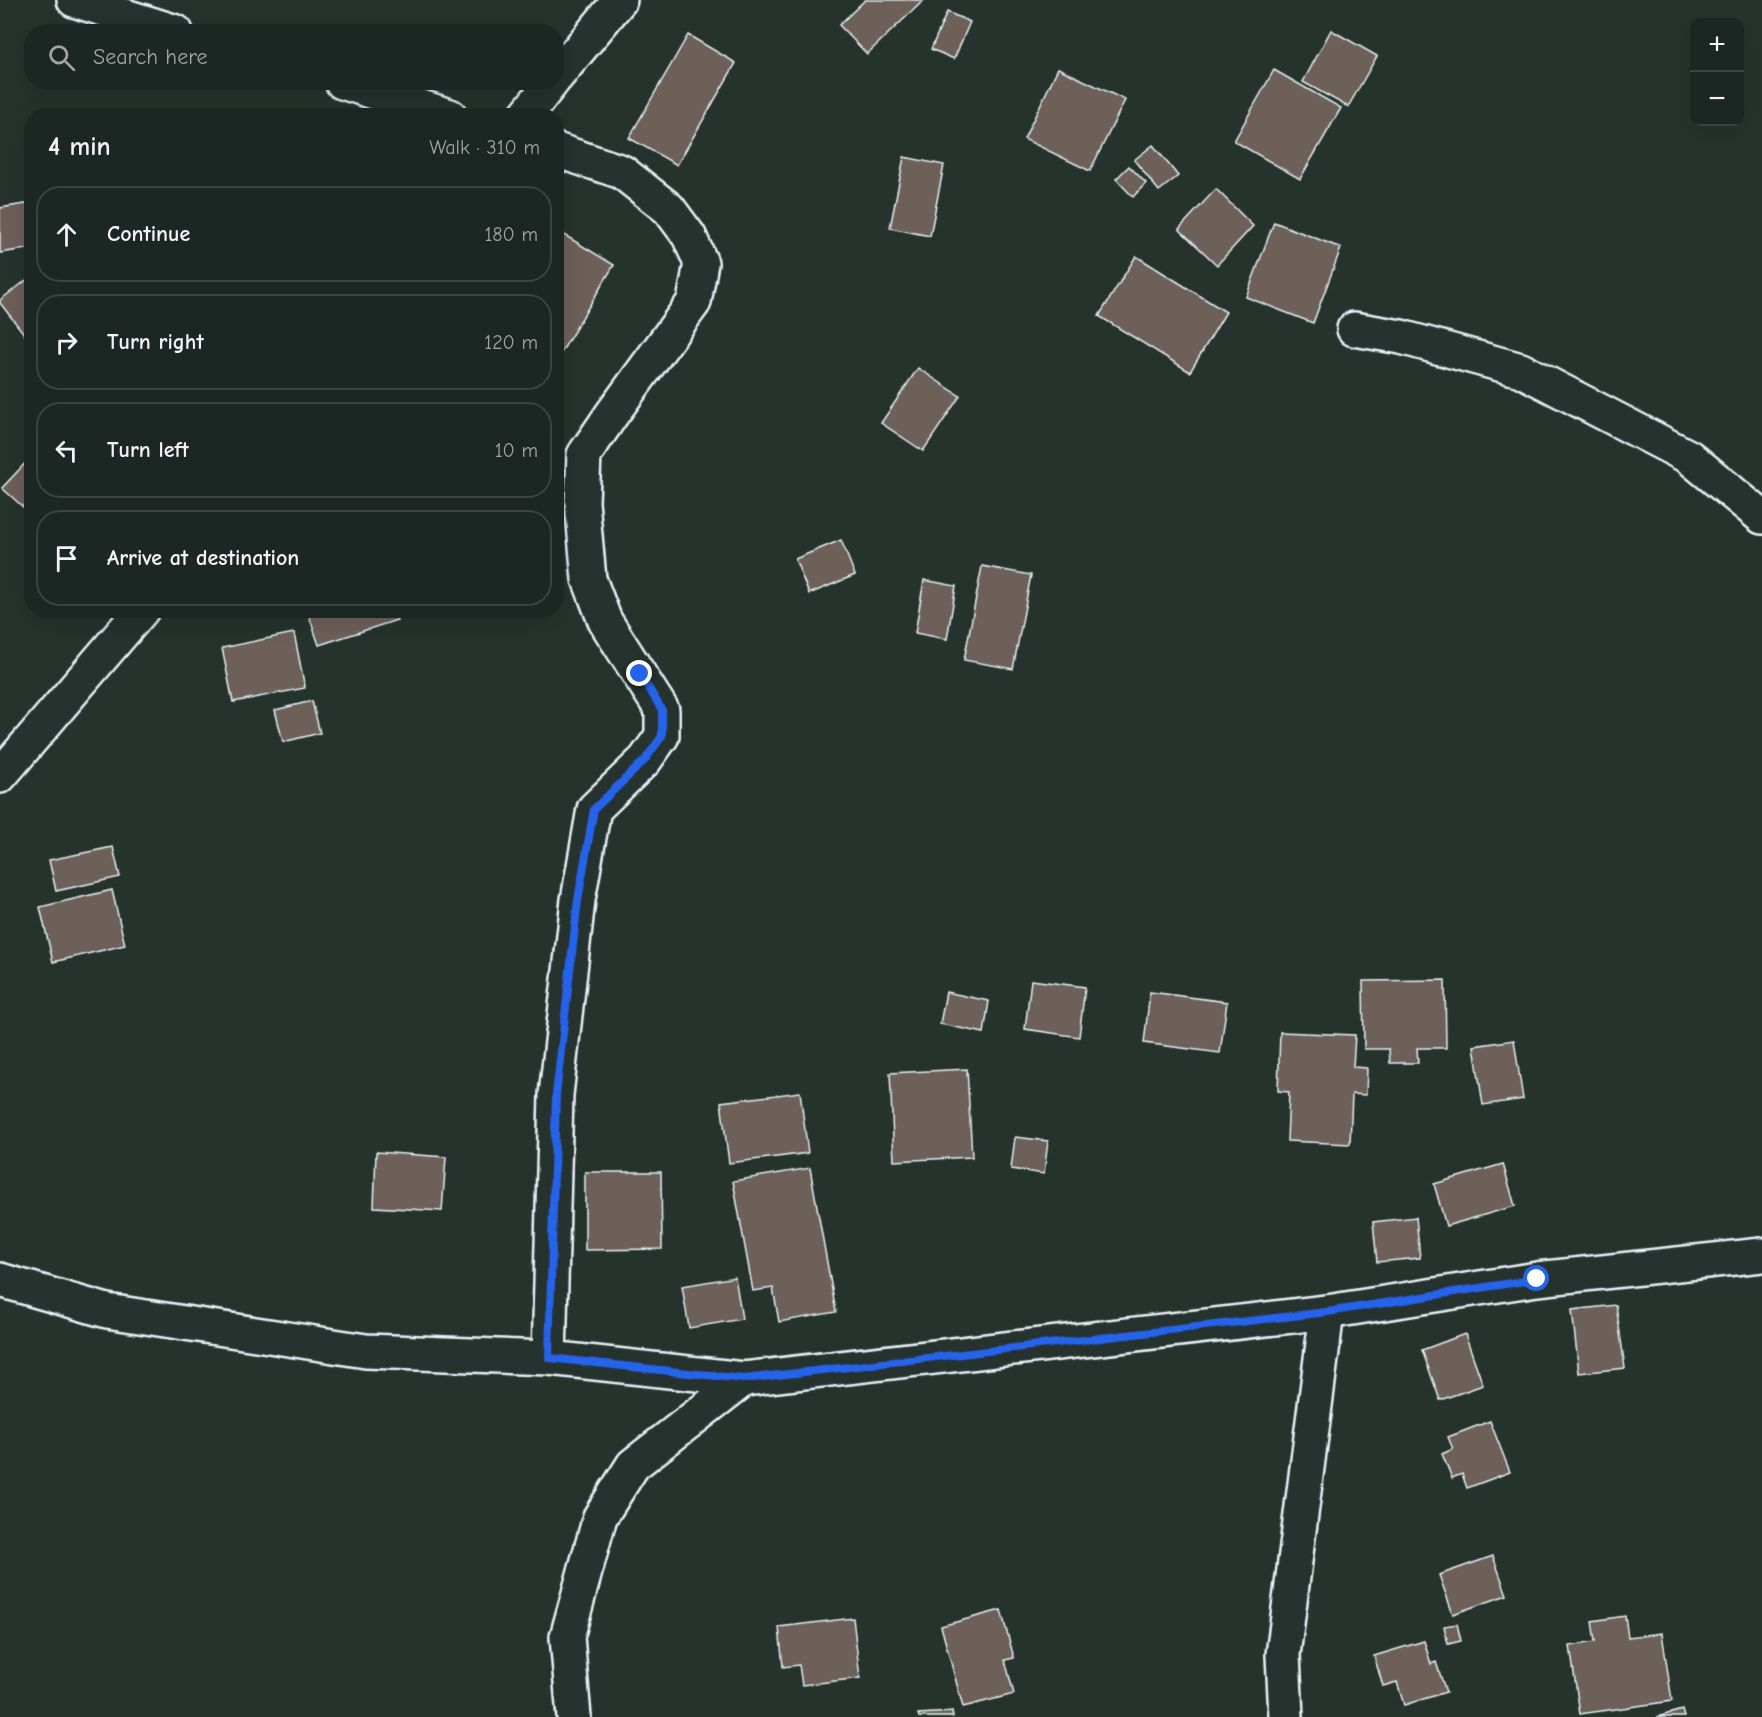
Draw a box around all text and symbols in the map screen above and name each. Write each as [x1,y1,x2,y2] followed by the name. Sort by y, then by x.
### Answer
[1690,18,1744,126] map controls
[1690,18,1744,72] button: +
[24,24,564,90] search box
[45,41,78,74] icon: search
[93,44,208,70] text: Search here
[1690,72,1744,126] button: −
[48,132,111,162] text: 4 min
[429,136,540,159] text: Walk · 310 m
[50,218,83,251] icon: ahead
[107,221,190,247] text: Continue
[484,223,538,246] text: 180 m
[50,326,83,359] icon: right
[107,329,204,355] text: Turn right
[484,331,538,354] text: 120 m
[50,434,83,467] icon: left
[107,437,189,463] text: Turn left
[495,439,538,462] text: 10 m
[50,542,83,575] icon: arrive
[107,545,299,571] text: Arrive at destination
[626,660,652,686] route end
[1523,1265,1549,1291] route start

